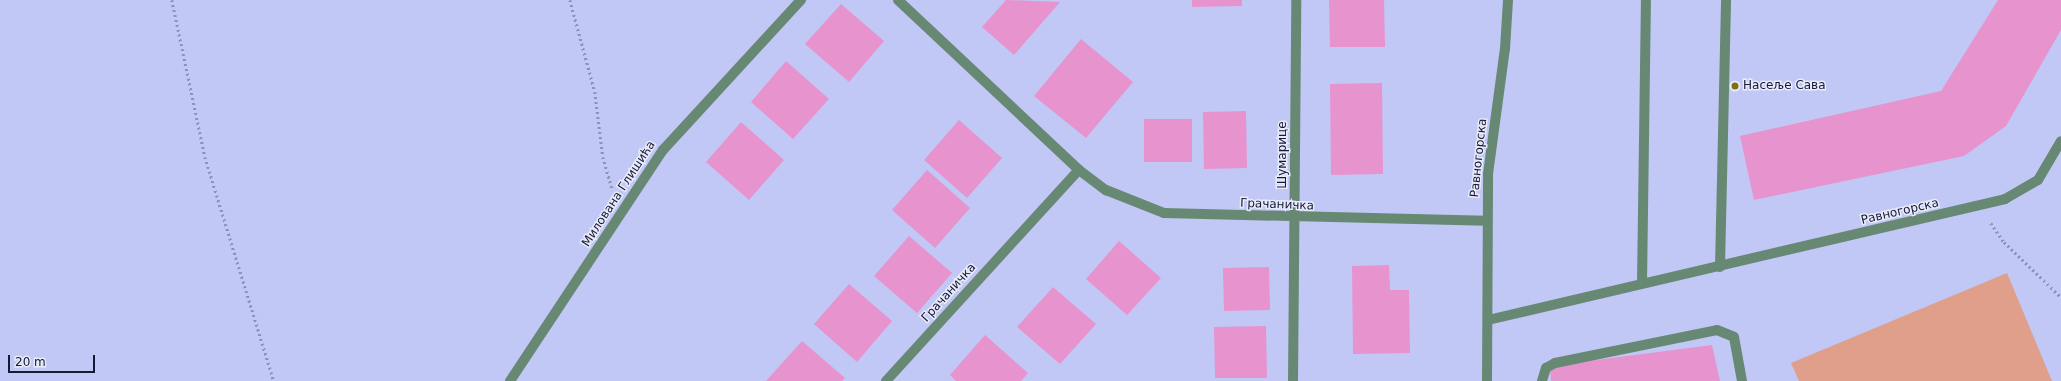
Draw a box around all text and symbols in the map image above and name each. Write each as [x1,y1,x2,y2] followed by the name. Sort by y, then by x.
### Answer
[1743,79,1826,93] place label: Насеље Сава
[1730,81,1740,91] marker: Насеље Сава
[1468,118,1490,198] street label: Равногорска
[1276,121,1290,189] street label: Шумарице
[579,138,659,250] street label: Милована Глишића
[1860,196,1940,228] street label: Равногорска
[1240,197,1314,213] street label: Грачаничка
[919,261,979,325] street label: Грачаничка
[10,347,97,373] scale bar
[15,355,46,369] text: 20 m

